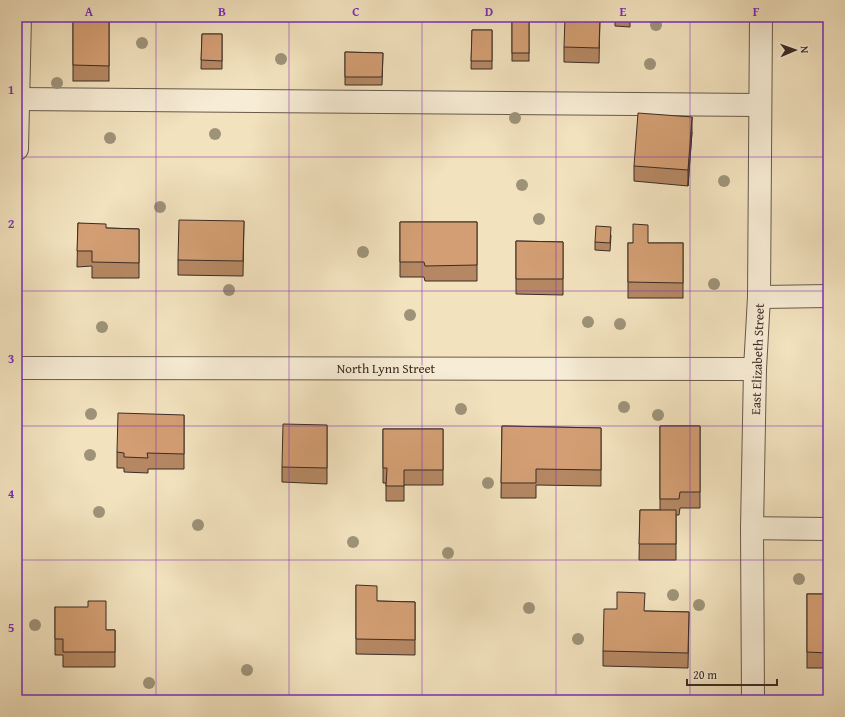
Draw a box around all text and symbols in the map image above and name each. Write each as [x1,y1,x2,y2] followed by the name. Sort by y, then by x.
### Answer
[85,2,94,21] text: A
[218,2,226,21] text: B
[352,2,360,21] text: C
[485,2,493,21] text: D
[620,2,627,21] text: E
[753,2,760,21] text: F
[775,30,815,70] north arrow
[797,46,813,54] text: N
[8,80,14,99] text: 1
[8,214,15,233] text: 2
[746,303,769,415] street label: East Elizabeth Street
[8,349,14,368] text: 3
[337,359,436,378] street label: North Lynn Street
[8,484,15,503] text: 4
[8,618,15,637] text: 5
[687,661,777,687] scale bar
[693,666,717,683] text: 20 m

